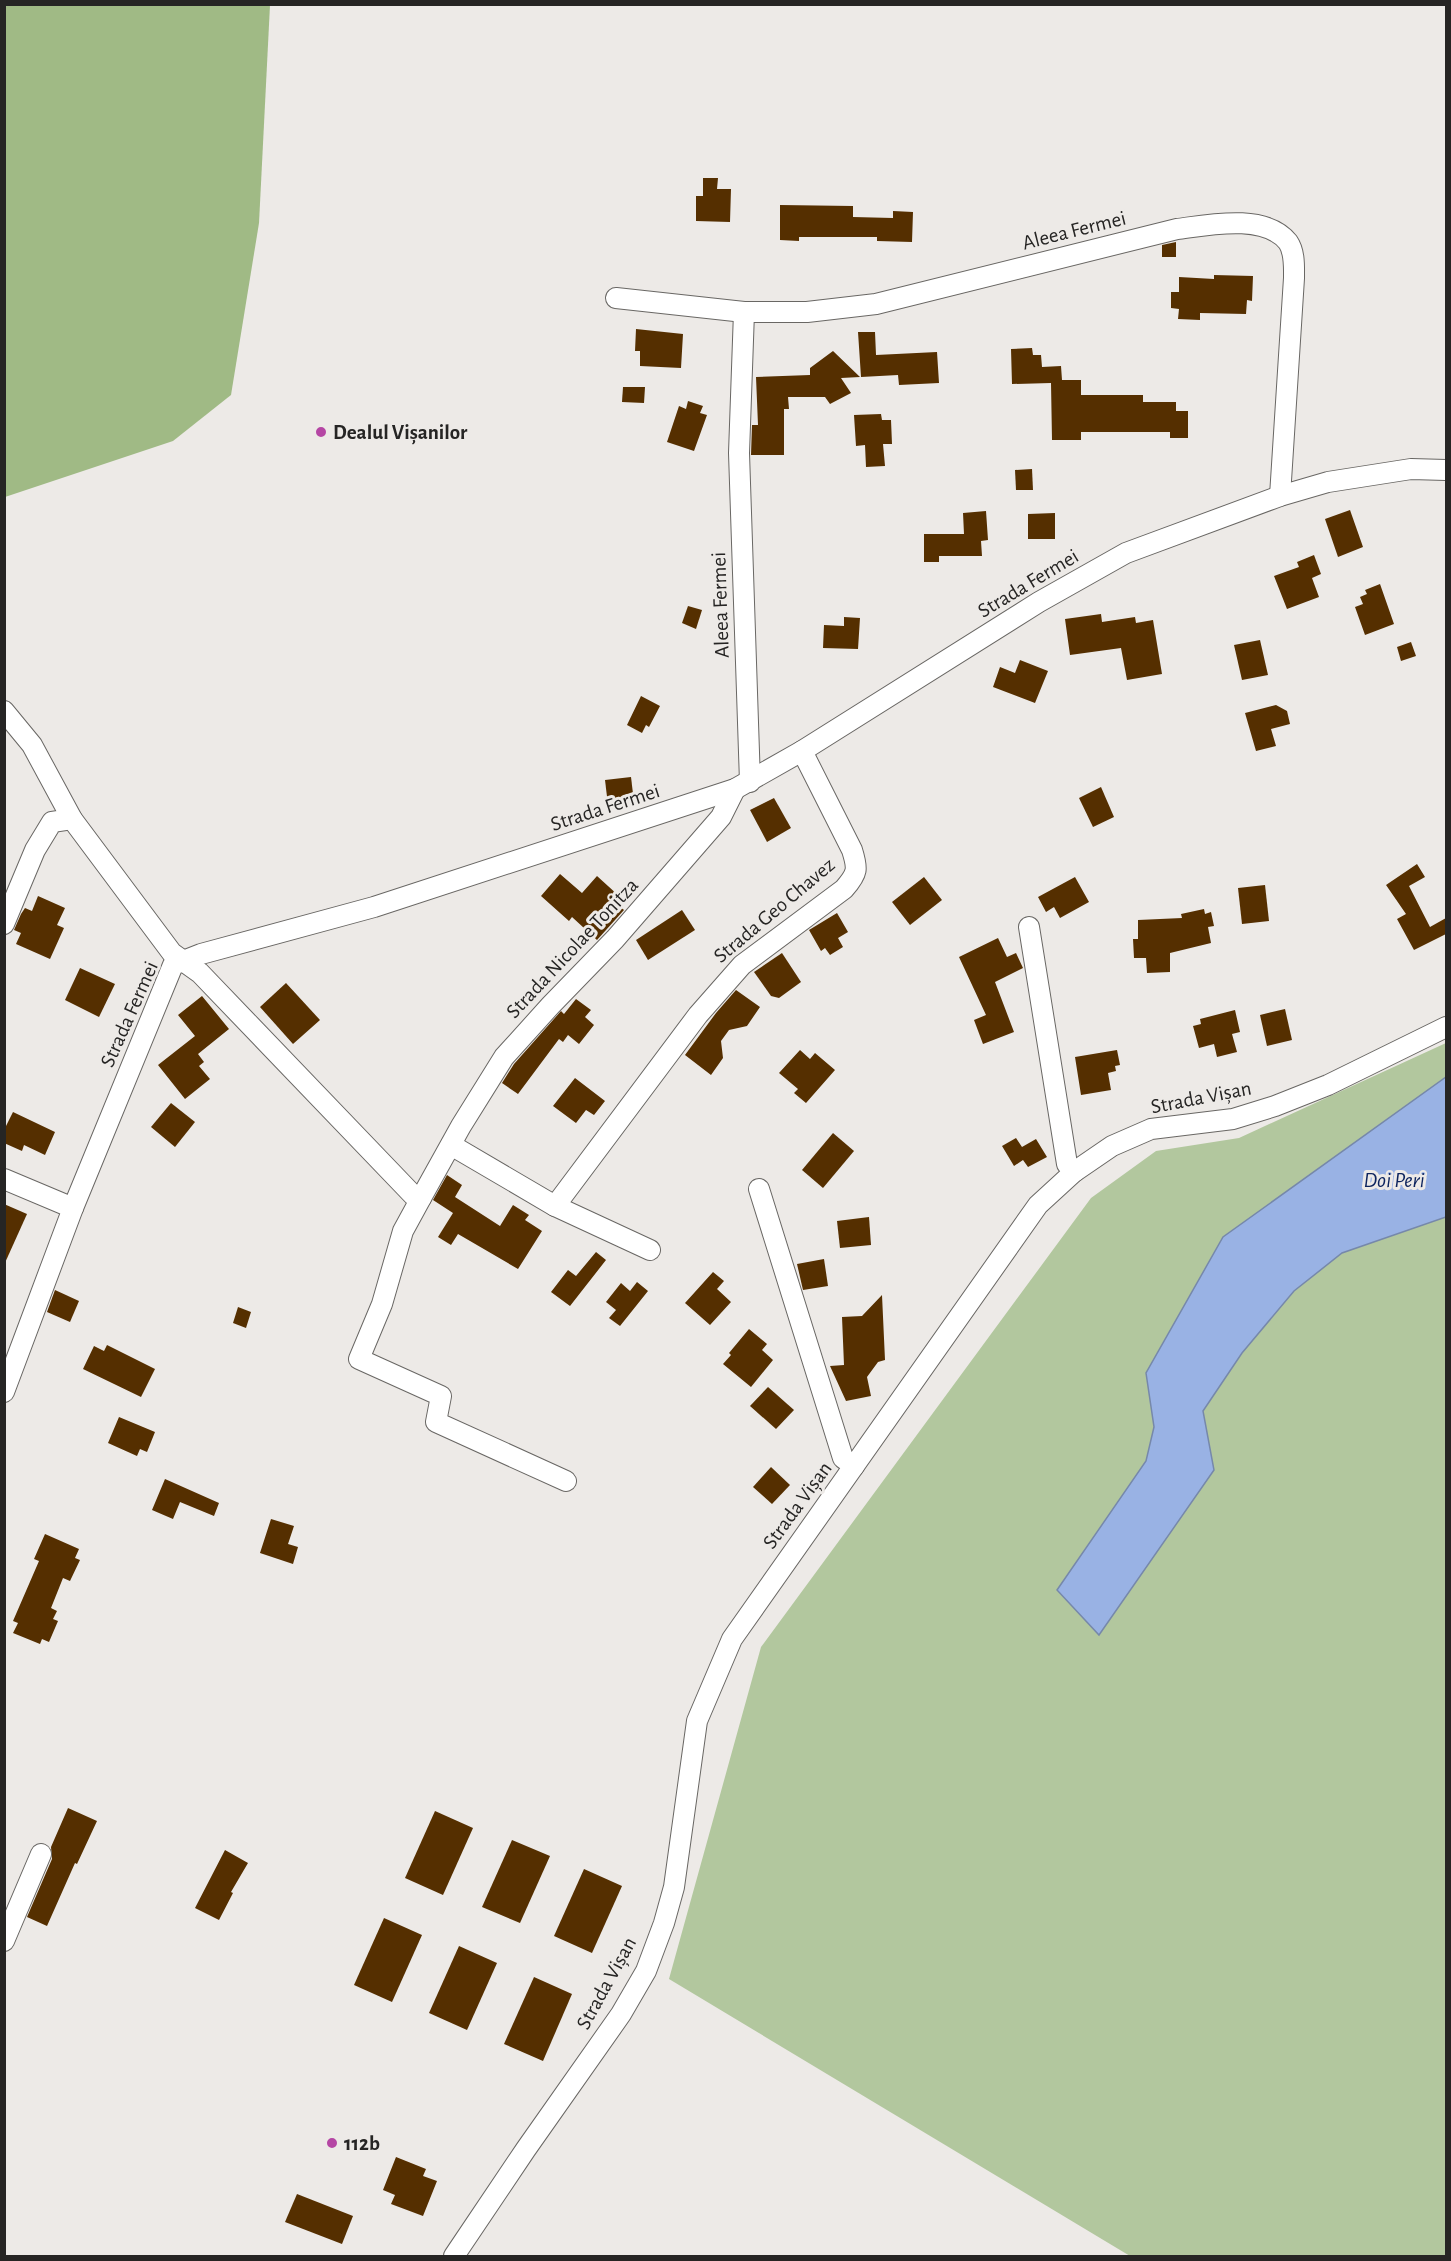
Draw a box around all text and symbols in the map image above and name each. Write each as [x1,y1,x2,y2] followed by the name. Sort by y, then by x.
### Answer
[1020,207,1128,254] street label: Aleea Fermei
[333,422,468,445] place label: Dealul Vișanilor
[314,425,328,439] marker: Dealul Vișanilor
[974,545,1082,622] street label: Strada Fermei
[708,552,733,658] street label: Aleea Fermei
[548,780,662,835] street label: Strada Fermei
[710,854,839,967] street label: Strada Geo Chavez
[502,874,643,1022] street label: Strada Nicolae Tonitza
[97,958,162,1070] street label: Strada Fermei
[1149,1077,1254,1119] street label: Strada Vișan
[1363,1169,1425,1191] water label: Doi Peri
[759,1458,837,1554] street label: Strada Vișan
[573,1934,642,2034] street label: Strada Vișan
[344,2133,380,2154] place label: 112b
[325,2136,339,2150] marker: 112b

